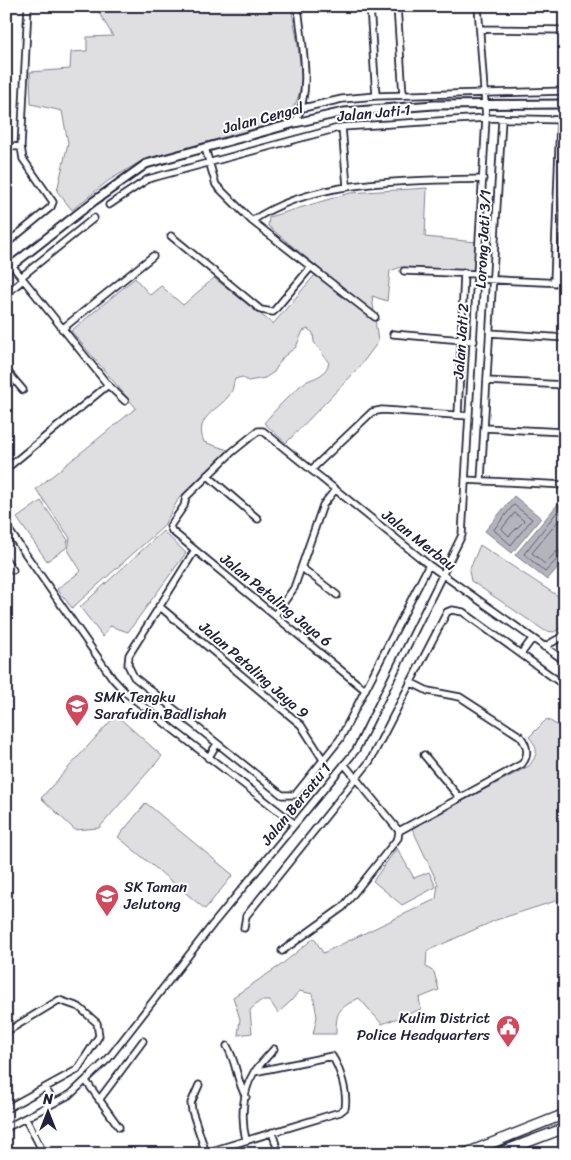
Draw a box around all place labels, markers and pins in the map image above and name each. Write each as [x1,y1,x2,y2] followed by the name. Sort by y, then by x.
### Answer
[94,684,227,727] place label: SMK Tengku Sarafudin Badlishah
[64,693,90,727] school or university icon: SMK Tengku Sarafudin Badlishah
[123,874,187,917] place label: SK Taman Jelutong
[94,883,120,917] school or university icon: SK Taman Jelutong
[357,1005,490,1048] place label: Kulim District Police Headquarters
[495,1014,521,1048] public building icon: Kulim District Police Headquarters

